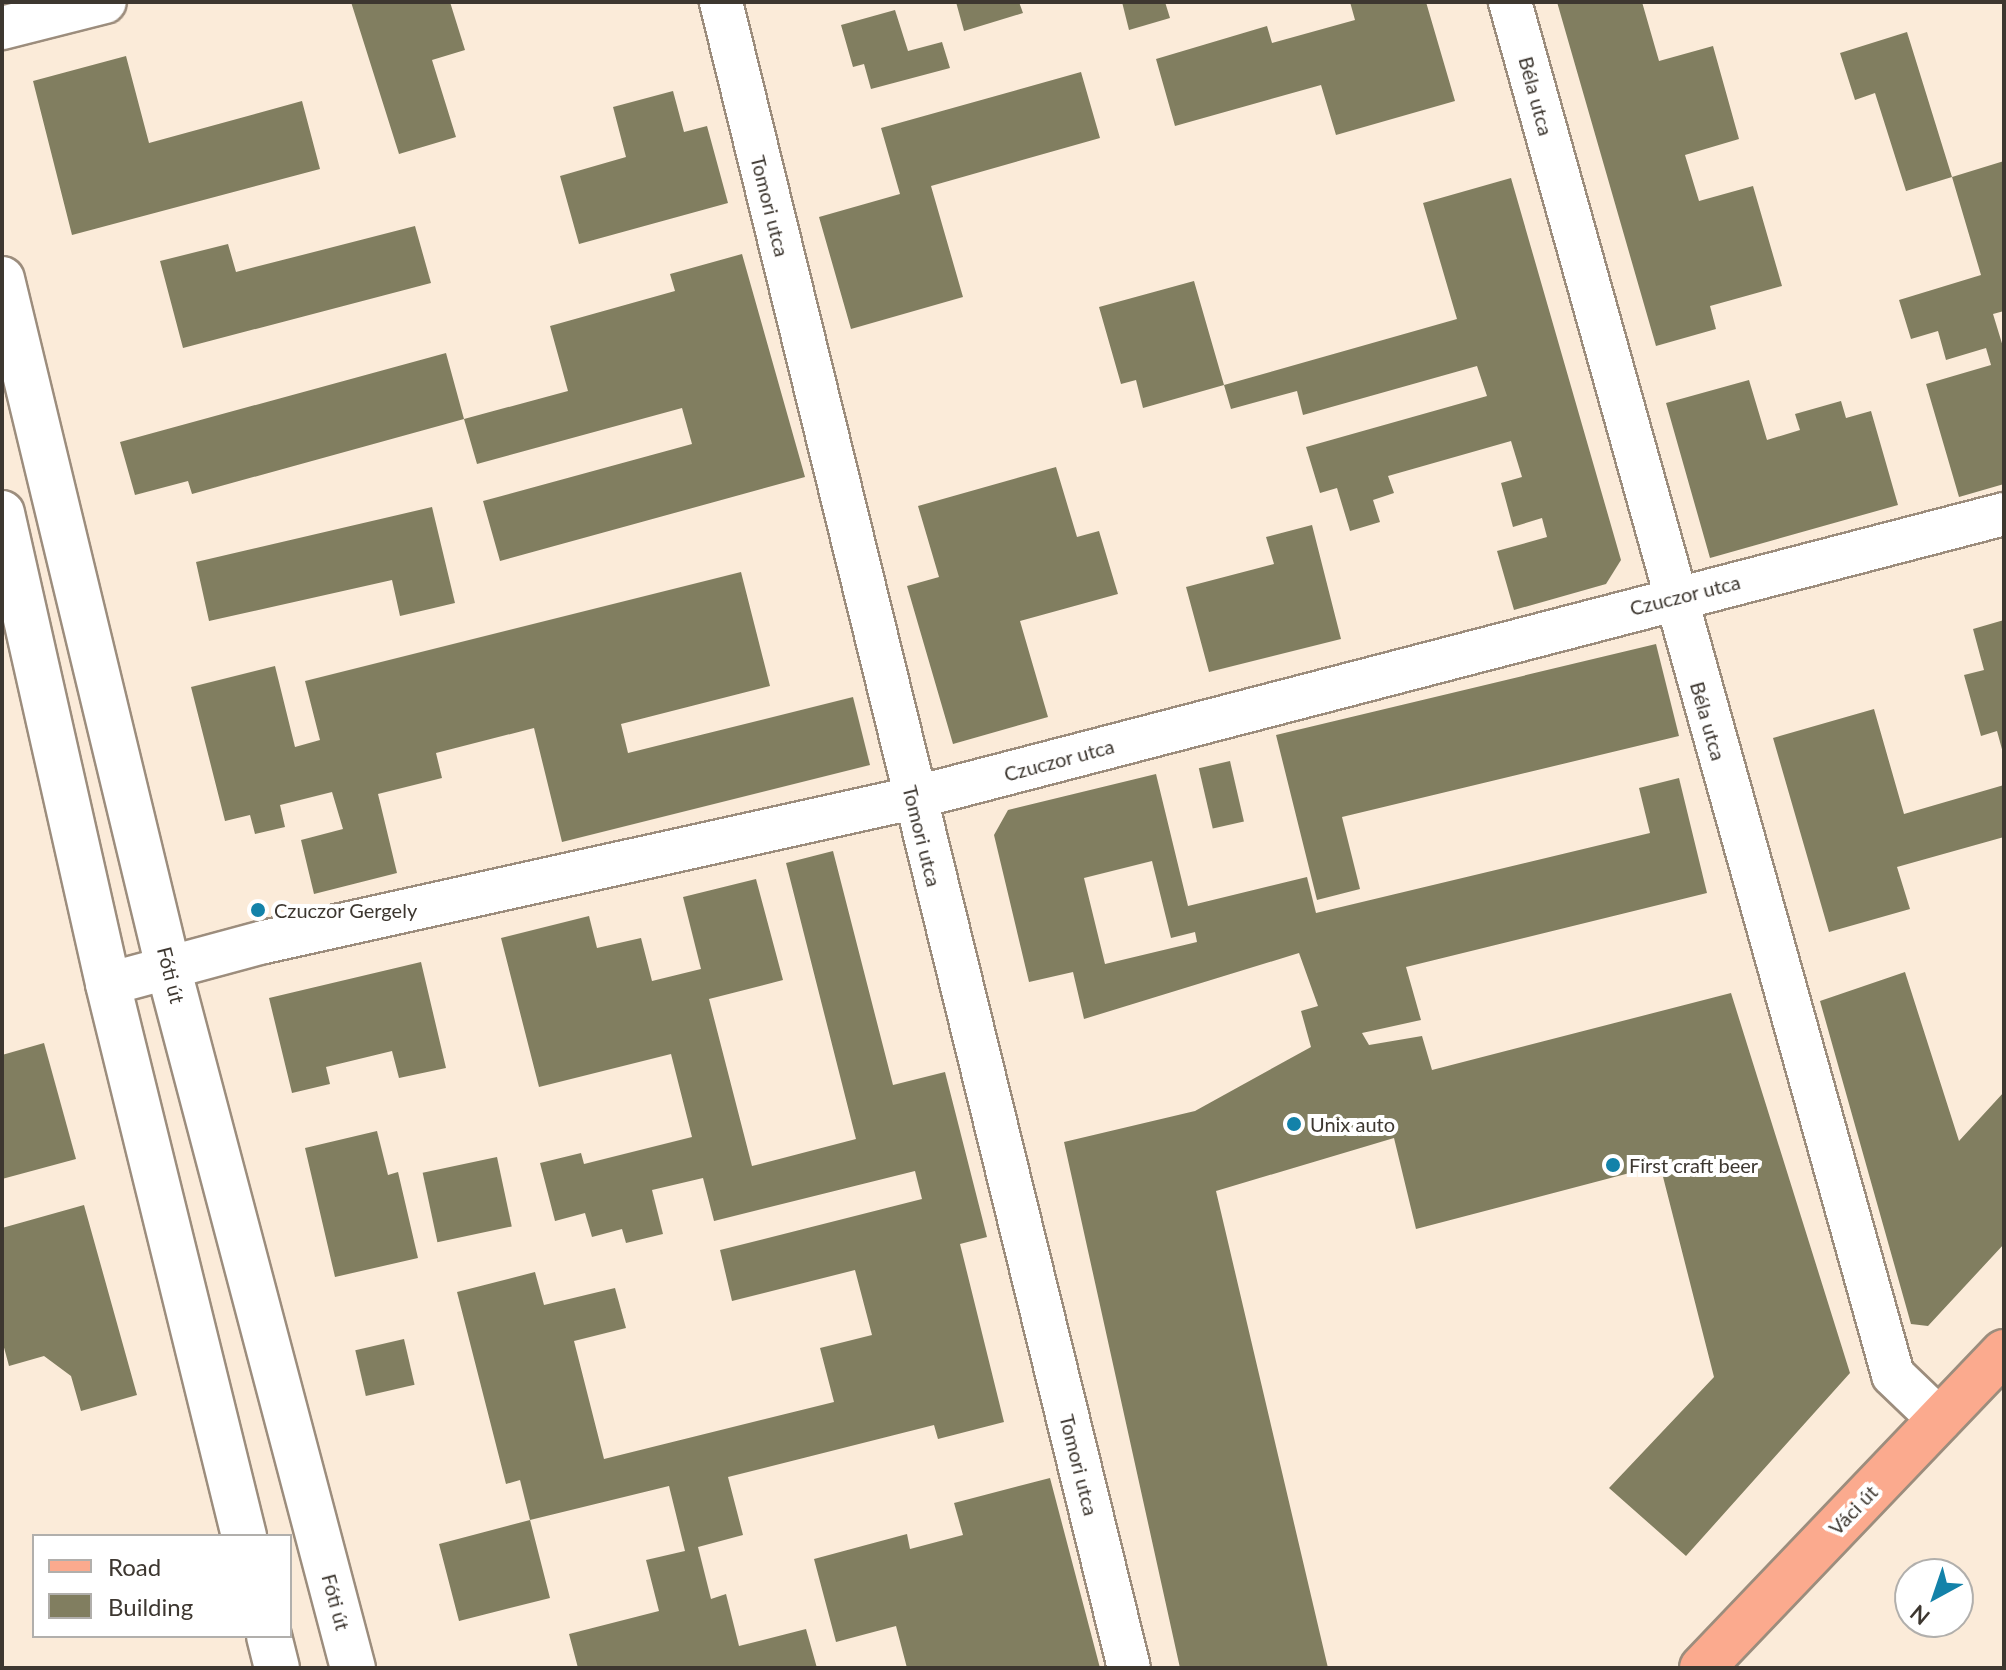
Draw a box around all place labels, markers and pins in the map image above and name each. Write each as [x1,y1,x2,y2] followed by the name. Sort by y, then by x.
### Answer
[274,898,418,922] place label: Czuczor Gergely
[249,901,267,919] marker: Czuczor Gergely
[1310,1112,1395,1136] place label: Unix auto
[1285,1115,1303,1133] marker: Unix auto
[1629,1153,1758,1177] place label: First craft beer
[1604,1156,1622,1174] marker: First craft beer

